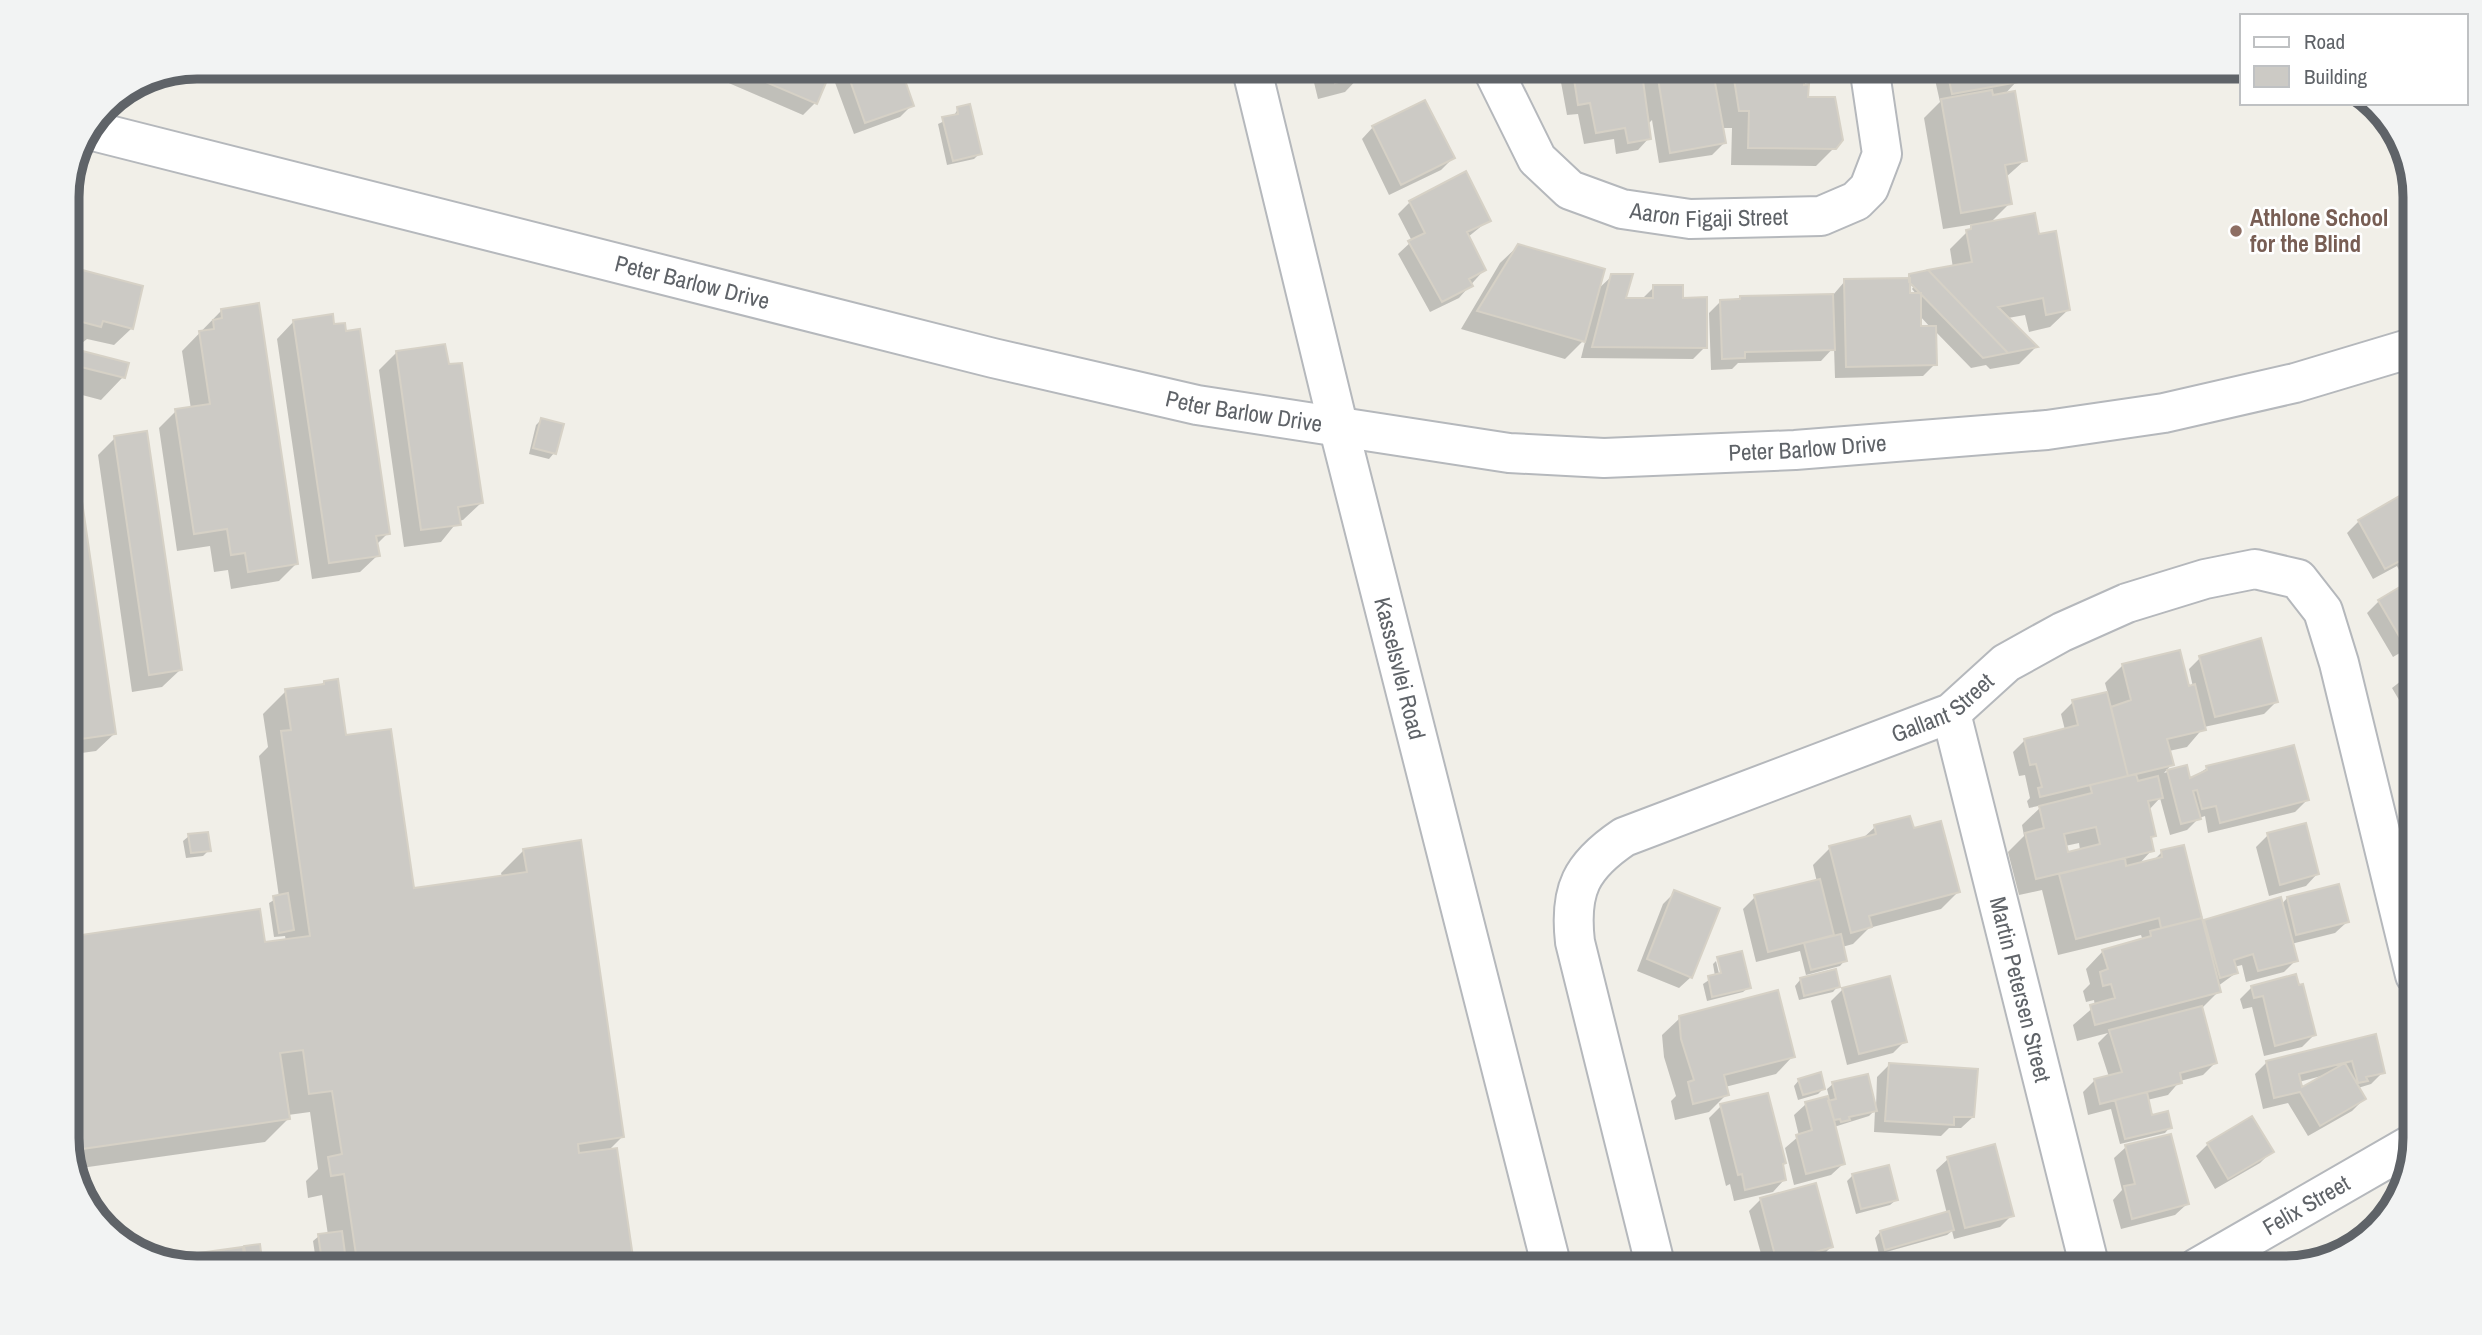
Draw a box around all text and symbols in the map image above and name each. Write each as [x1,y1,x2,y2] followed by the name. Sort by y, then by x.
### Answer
[2240,14,2468,105] legend
[2304,27,2345,56] text: Road
[2304,62,2368,91] text: Building
[1627,194,1788,234] street label: Aaron Figaji Street
[2250,202,2388,259] place label: Athlone School for the Blind
[2228,223,2244,239] marker: Athlone School for the Blind
[612,247,773,316] street label: Peter Barlow Drive
[1163,382,1325,439] street label: Peter Barlow Drive
[1728,427,1888,468] street label: Peter Barlow Drive
[1367,594,1433,743] street label: Kasselsvlei Road
[1887,666,2000,749] street label: Gallant Street
[1983,893,2059,1085] street label: Martin Petersen Street
[2257,1167,2355,1242] street label: Felix Street

